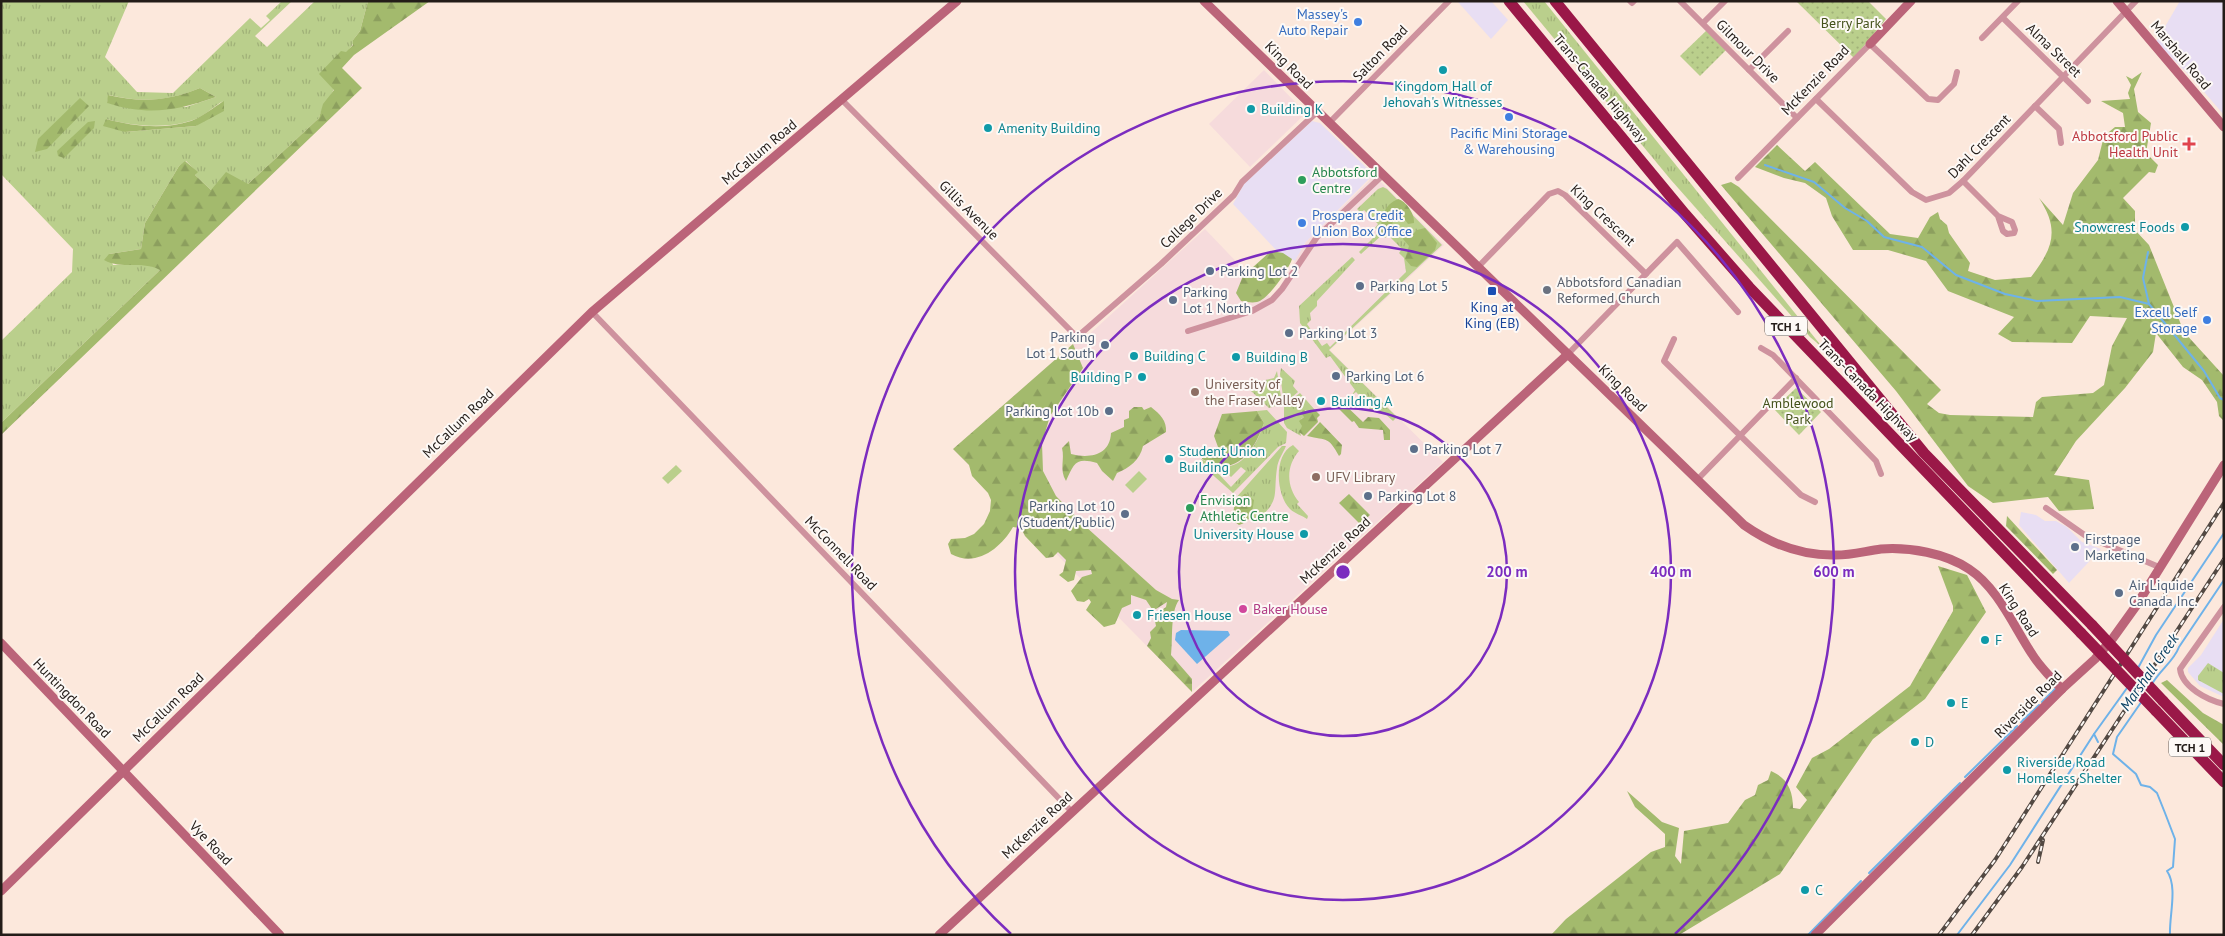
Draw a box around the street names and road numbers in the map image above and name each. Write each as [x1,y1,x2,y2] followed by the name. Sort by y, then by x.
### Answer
[1712,15,1784,87] street label: Gilmour Drive
[2147,17,2215,93] street label: Marshall Road
[2023,19,2086,81] street label: Alma Street
[1349,21,1411,85] street label: Salton Road
[1549,30,1651,146] street label: Trans-Canada Highway
[1261,37,1317,93] street label: King Road
[1777,41,1853,119] street label: McKenzie Road
[1944,110,2014,182] street label: Dahl Crescent
[718,115,800,189] street label: McCallum Road
[935,176,1003,244] street label: Gillis Avenue
[1567,180,1639,250] street label: King Crescent
[1156,184,1226,252] street label: College Drive
[1765,316,1807,336] road number: TCH 1
[1814,335,1922,446] street label: Trans-Canada Highway
[1595,360,1651,416] street label: King Road
[418,384,498,462] street label: McCallum Road
[801,512,881,594] street label: McConnell Road
[1296,513,1374,587] street label: McKenzie Road
[1995,580,2043,640] street label: King Road
[29,654,115,742] street label: Huntingdon Road
[1990,666,2066,742] street label: Riverside Road
[128,668,208,746] street label: McCallum Road
[2169,738,2211,756] road number: TCH 1
[998,788,1076,862] street label: McKenzie Road
[185,816,236,869] street label: Vye Road

